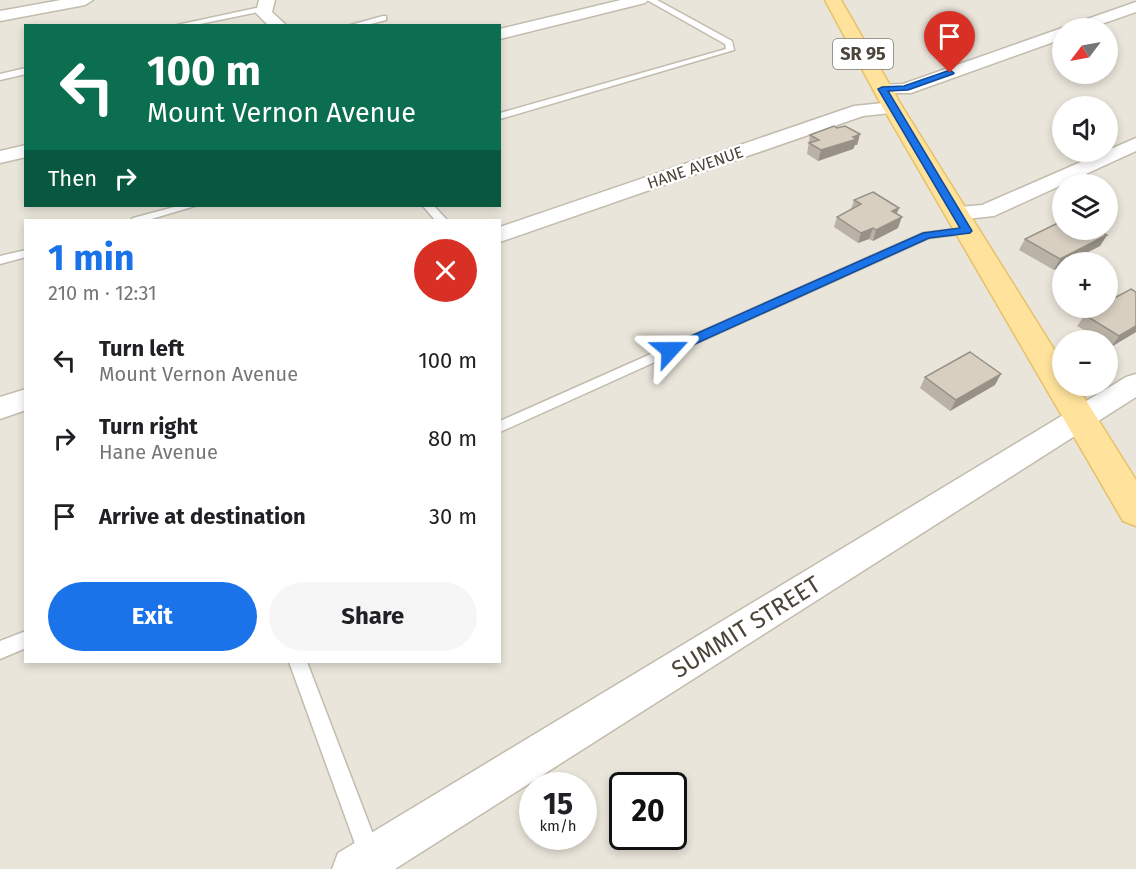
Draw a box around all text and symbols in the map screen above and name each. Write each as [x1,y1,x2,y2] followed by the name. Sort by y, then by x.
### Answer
[924,11,975,73] pin
[1052,18,1118,84] north arrow
[1052,18,1118,396] map controls
[933,20,966,53] icon: arrive
[833,39,893,69] road number: SR 95
[147,46,261,96] text: 100 m
[48,48,126,126] icon: left
[1052,96,1118,162] button: sound
[147,97,416,129] text: Mount Vernon Avenue
[645,142,746,193] street label: HANE AVENUE
[109,162,142,195] icon: right
[48,165,97,192] text: Then
[1052,174,1118,240] button: layers
[48,236,135,280] text: 1 min
[414,239,477,302] button: close
[1052,252,1118,318] button: +
[48,281,157,305] text: 210 m · 12:31
[638,318,702,382] position arrow
[1052,330,1118,396] button: −
[99,335,184,362] text: Turn left
[48,344,81,377] icon: left
[418,347,477,374] text: 100 m
[99,362,298,386] text: Mount Vernon Avenue
[99,413,198,440] text: Turn right
[48,422,81,455] icon: right
[428,425,477,452] text: 80 m
[99,440,218,464] text: Hane Avenue
[48,500,81,533] icon: arrive
[99,503,306,530] text: Arrive at destination
[429,503,477,530] text: 30 m
[667,570,826,684] street label: SUMMIT STREET
[48,582,257,651] button: Exit
[269,582,477,651] button: Share
[609,772,687,850] speed limit sign: 20
[543,786,573,822] text: 15
[539,817,577,835] text: km/h

